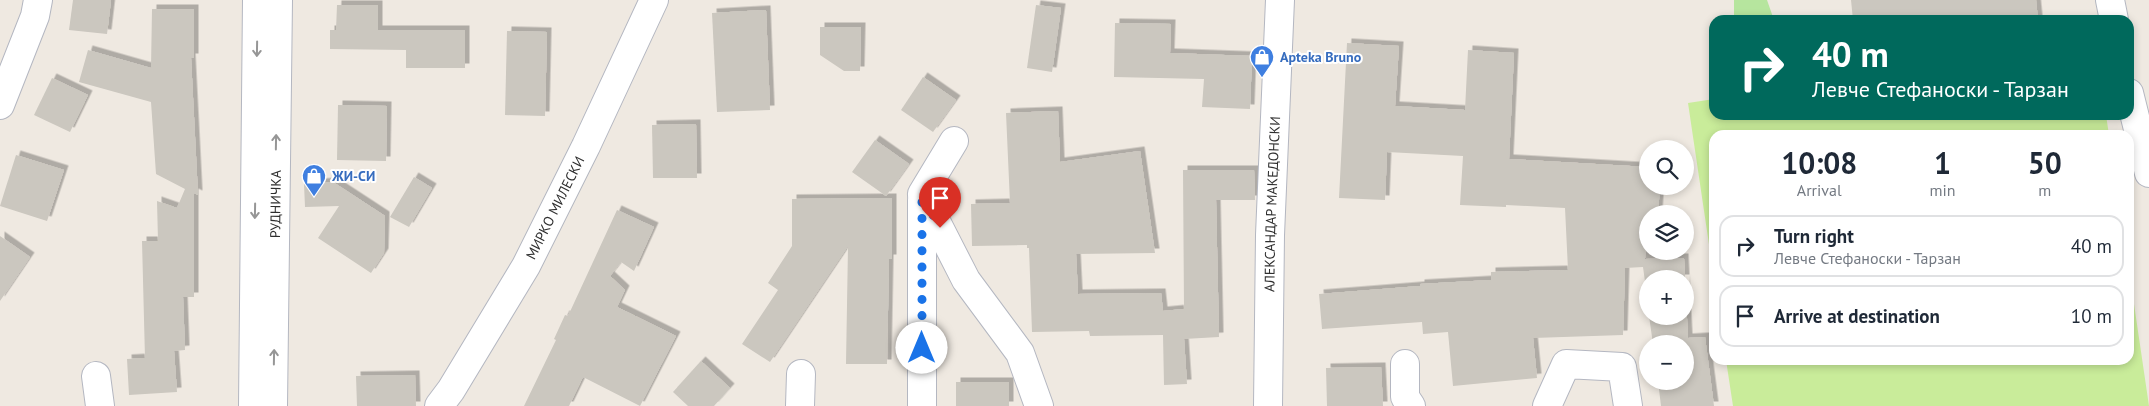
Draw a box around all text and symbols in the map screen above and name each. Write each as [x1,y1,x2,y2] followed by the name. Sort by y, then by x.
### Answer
[1812,31,1889,77] text: 40 m
[1729,35,1794,100] icon: right
[252,40,262,56] one-way arrow
[1249,44,1275,78] shop icon: Apteka Bruno
[1280,48,1362,66] place label: Apteka Bruno
[1812,75,2069,103] text: Левче Стефаноски - Тарзан
[1260,116,1284,292] street label: АЛЕКСАНДАР МАКЕДОНСКИ
[271,135,281,151] one-way arrow
[1639,140,1694,390] map controls
[1639,140,1694,195] button: search
[1781,143,1857,182] text: 10:08
[1934,143,1951,182] text: 1
[2028,143,2062,182] text: 50
[522,153,588,262] street label: МИРКО МИЛЕСКИ
[301,163,327,197] shop icon: ЖИ-СИ
[331,167,375,185] place label: ЖИ-СИ
[266,169,285,238] street label: РУДНИЧКА
[919,177,961,228] pin
[1797,180,1842,200] text: Arrival
[1930,180,1956,200] text: min
[2038,180,2051,200] text: m
[926,184,954,212] icon: arrive
[250,202,260,219] one-way arrow
[1639,205,1694,260] button: layers
[1774,224,1854,248] text: Turn right
[1731,232,1759,260] icon: right
[2071,234,2112,258] text: 40 m
[1774,248,1961,268] text: Левче Стефаноски - Тарзан
[1639,270,1694,325] button: +
[1731,302,1759,330] icon: arrive
[1774,304,1940,328] text: Arrive at destination
[2071,304,2112,328] text: 10 m
[895,321,947,373] position arrow
[1639,335,1694,390] button: −
[269,350,279,366] one-way arrow

